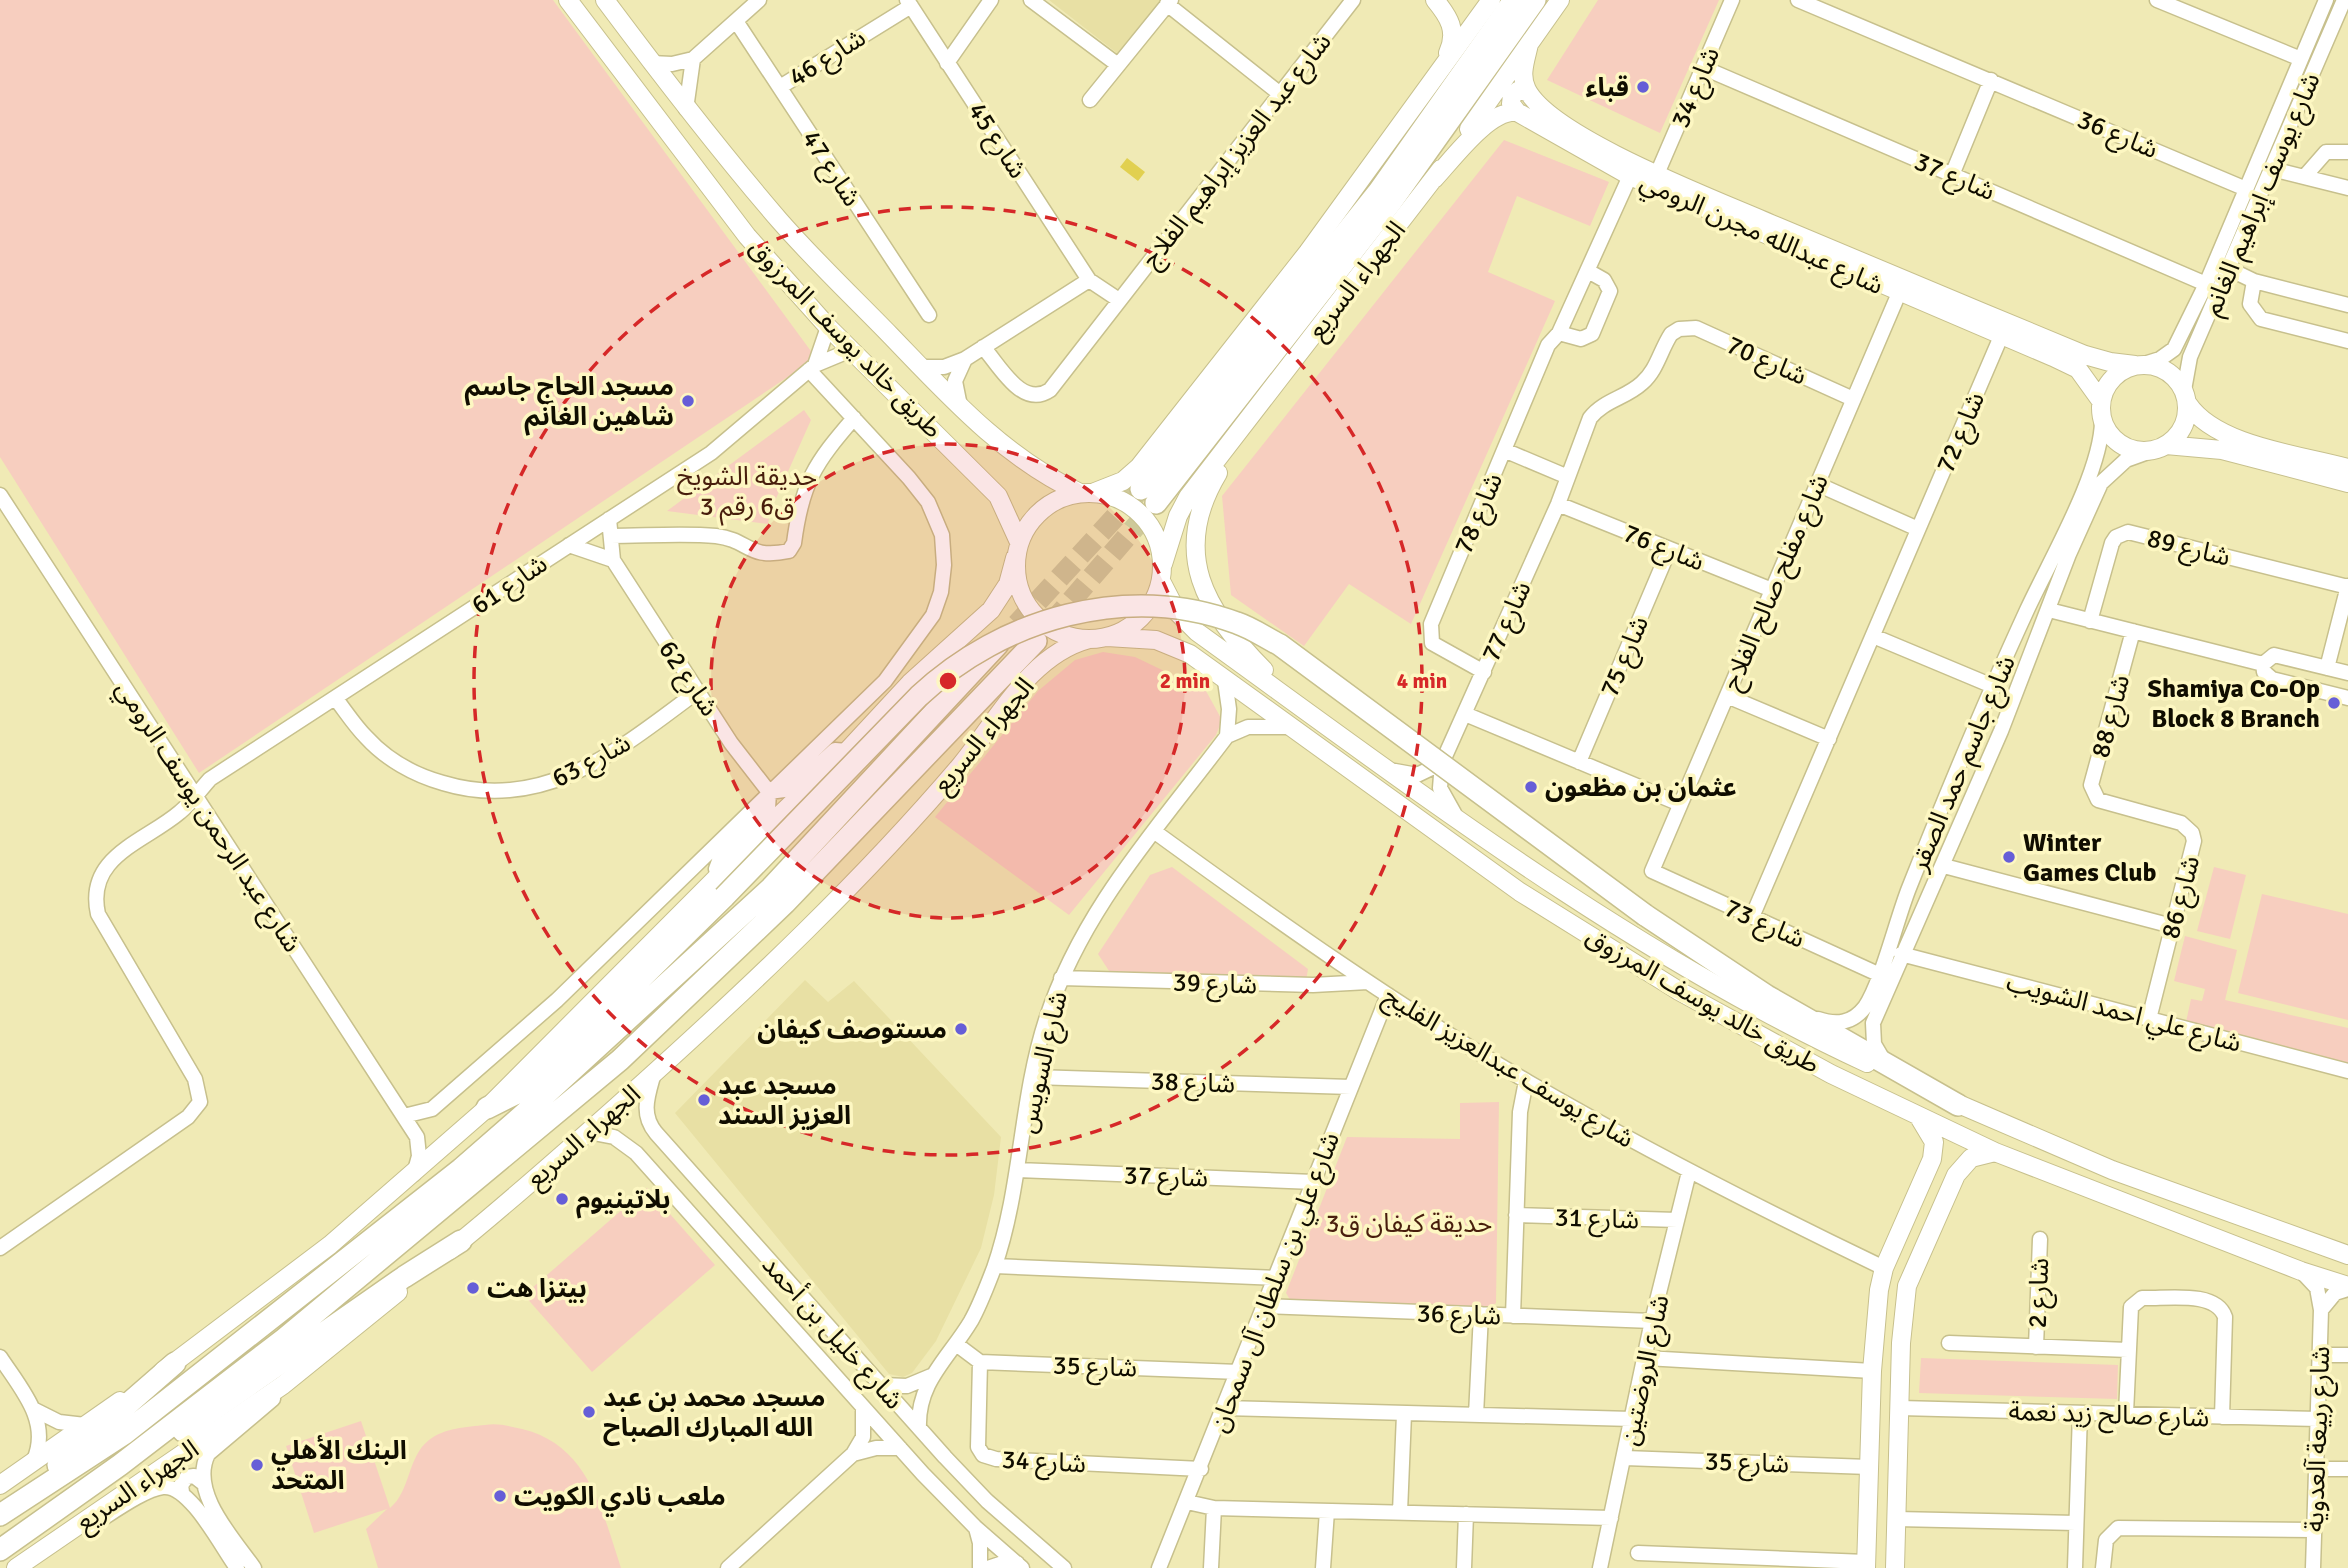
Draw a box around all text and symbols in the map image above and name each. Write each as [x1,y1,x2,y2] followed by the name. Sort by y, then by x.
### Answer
[783,22,873,96] street label: شارع 46
[1135,27,1341,276] street label: شارع عبد العزيز إبراهيم الفلاج
[1665,42,1729,133] street label: شارع 34
[2196,68,2330,322] street label: شارع يوسف إبراهيم الغانم
[1585,72,1629,104] place label: قباء
[1635,79,1651,95] marker: قباء
[959,96,1034,186] street label: شارع 45
[2072,104,2163,168] street label: شارع 36
[793,124,868,214] street label: شارع 47
[1909,146,2000,210] street label: شارع 37
[1634,166,1888,305] street label: شارع عبدالله مجرن الرومي
[1301,215,1415,348] street label: الجهراء السريع
[742,232,949,445] street label: طريق خالد يوسف المرزوق
[1721,329,1812,395] street label: شارع 70
[465,371,674,436] place label: مسجد الحاج جاسم شاهين الغانم
[1930,387,1994,478] street label: شارع 72
[680,393,696,409] marker: مسجد الحاج جاسم شاهين الغانم
[677,461,817,526] park label: حديقة الشويخ ق6 رقم 3
[1448,468,1512,559] street label: شارع 78
[1716,469,1839,696] street label: شارع مفلح صالح الفلاح
[1618,517,1709,580] street label: شارع 76
[2143,522,2234,576] street label: شارع 89
[466,548,555,623] street label: شارع 61
[1475,576,1541,667] street label: شارع 77
[1594,611,1658,702] street label: شارع 75
[650,635,725,724] street label: شارع 62
[1903,651,2025,878] street label: شارع جاسم حمد الصقر
[1160,668,1210,694] text: 2 min
[1397,668,1447,694] text: 4 min
[936,669,960,693] centre of rings
[926,671,1044,802] street label: الجهراء السريع
[2085,671,2139,762] street label: شارع 88
[2147,673,2320,735] place label: Shamiya Co-Op Block 8 Branch
[106,675,308,960] street label: شارع عبد الرحمن يوسف الرومي
[2326,695,2342,711] marker: Shamiya Co-Op Block 8 Branch
[547,727,637,797] street label: شارع 63
[1545,772,1737,804] place label: عثمان بن مظعون
[1523,779,1539,795] marker: عثمان بن مظعون
[2023,827,2156,889] place label: Winter Games Club
[2001,849,2017,865] marker: Winter Games Club
[2155,852,2209,943] street label: شارع 86
[1719,892,1810,958] street label: شارع 73
[1580,921,1825,1081] street label: طريق خالد يوسف المرزوق
[2002,966,2245,1063] street label: شارع علي احمد الشويب
[1172,967,1258,1003] street label: 39 شارع
[1376,980,1640,1158] street label: شارع يوسف عبدالعزيز الفليج
[1011,988,1077,1137] street label: شارع السويس
[757,1014,947,1046] place label: مستوصف كيفان
[953,1021,969,1037] marker: مستوصف كيفان
[1150,1066,1236,1102] street label: شارع 38
[718,1070,851,1132] place label: مسجد عبد العزيز السند
[520,1078,649,1197] street label: الجهراء السريع
[696,1092,712,1108] marker: مسجد عبد العزيز السند
[1203,1128,1350,1438] street label: شارع علي بن سلطان آل سمحان
[1123,1160,1209,1196] street label: شارع 37
[576,1184,670,1219] place label: بلاتينيوم
[554,1191,570,1207] marker: بلاتينيوم
[1554,1202,1640,1238] street label: شارع 31
[1326,1208,1492,1240] park label: حديقة كيفان ق3
[753,1248,911,1418] street label: شارع خليل بن أحمد
[2022,1257,2058,1329] street label: شارع 2
[487,1273,587,1305] place label: بيتزا هت
[465,1280,481,1296] marker: بيتزا هت
[1613,1292,1679,1449] street label: شارع الروضتين
[1416,1298,1502,1334] street label: شارع 36
[2299,1346,2339,1533] street label: شارع ربيعة آلعدوية
[1052,1350,1138,1386] street label: شارع 35
[603,1382,825,1446] place label: مسجد محمد بن عبد الله المبارك الصباح
[2008,1396,2210,1437] street label: شارع صالح زيد نعمة
[581,1404,597,1420] marker: مسجد محمد بن عبد الله المبارك الصباح
[70,1433,207,1541] street label: الجهراء السريع
[271,1435,407,1497] place label: البنك الأهلي المتحد
[1001,1444,1087,1482] street label: شارع 34
[1704,1446,1790,1482] street label: شارع 35
[249,1457,265,1473] marker: البنك الأهلي المتحد
[514,1481,726,1517] place label: ملعب نادي الكويت
[492,1488,508,1504] marker: ملعب نادي الكويت

